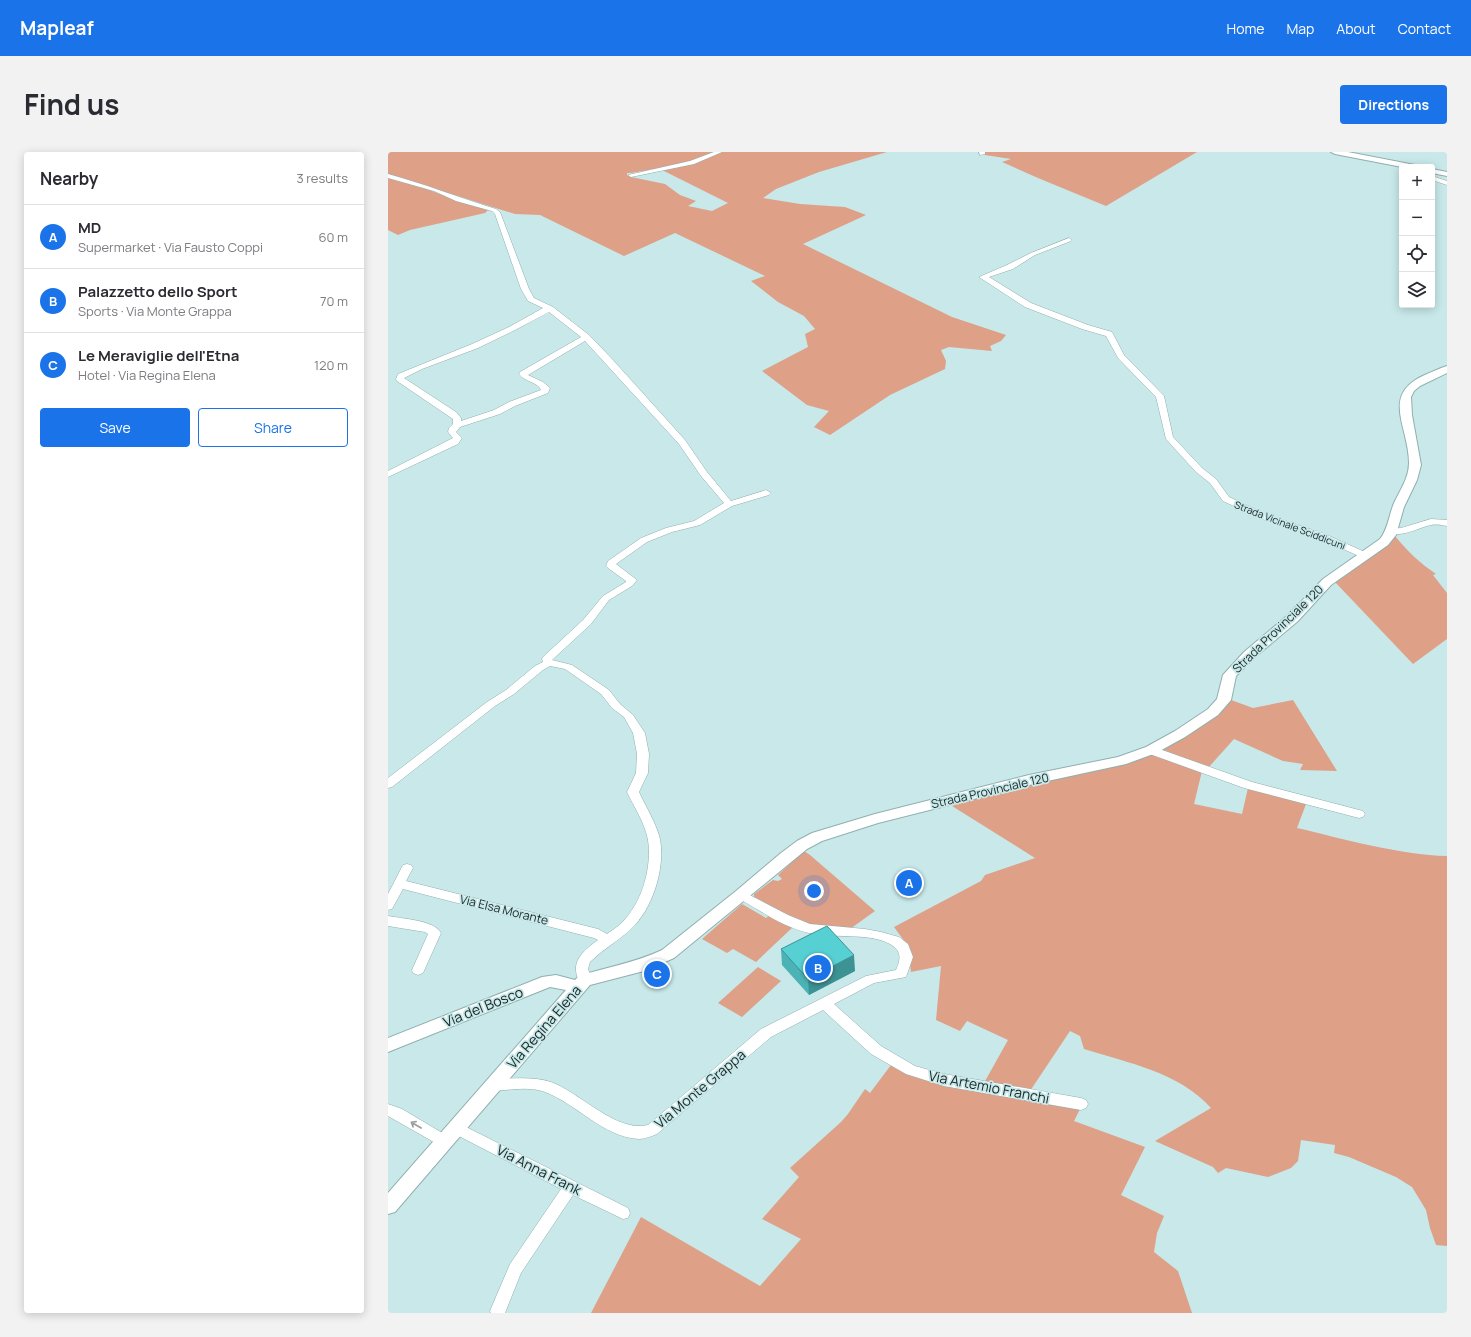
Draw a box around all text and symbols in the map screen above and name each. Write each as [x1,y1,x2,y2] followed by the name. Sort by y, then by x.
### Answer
[20,15,94,41] text: Mapleaf
[1227,19,1264,38] text: Home
[1286,19,1314,38] text: Map
[1336,19,1376,38] text: About
[1398,19,1451,38] text: Contact
[24,85,119,123] text: Find us
[1340,85,1447,124] button: Directions
[1399,164,1435,308] map controls
[1399,164,1435,200] button: +
[40,167,98,190] text: Nearby
[296,169,348,187] text: 3 results
[1399,200,1435,236] button: −
[78,217,101,238] text: MD
[49,228,57,246] text: A
[318,228,348,246] text: 60 m
[1399,236,1435,272] button: locate
[78,238,263,256] text: Supermarket · Via Fausto Coppi
[1399,272,1435,308] button: layers
[78,281,238,302] text: Palazzetto dello Sport
[49,292,57,310] text: B
[320,292,348,310] text: 70 m
[78,302,232,320] text: Sports · Via Monte Grappa
[78,345,239,366] text: Le Meraviglie dell'Etna
[48,356,58,374] text: C
[314,356,348,374] text: 120 m
[78,366,216,384] text: Hotel · Via Regina Elena
[40,408,190,447] button: Save
[198,408,348,447] button: Share
[1232,497,1348,553] street label: Strada Vicinale Sciddicuni
[1228,581,1327,677] street label: Strada Provinciale 120
[929,769,1050,812] street label: Strada Provinciale 120
[896,868,922,898] pin: A
[804,881,824,901] your location
[458,890,550,929] street label: Via Elsa Morante
[805,953,831,983] pin: B
[644,959,670,989] pin: C
[502,981,585,1072] street label: Via Regina Elena
[440,982,526,1031] street label: Via del Bosco
[650,1045,749,1132] street label: Via Monte Grappa
[927,1065,1051,1108] street label: Via Artemio Franchi
[410,1120,422,1128] one-way arrow
[494,1140,586,1200] street label: Via Anna Frank

